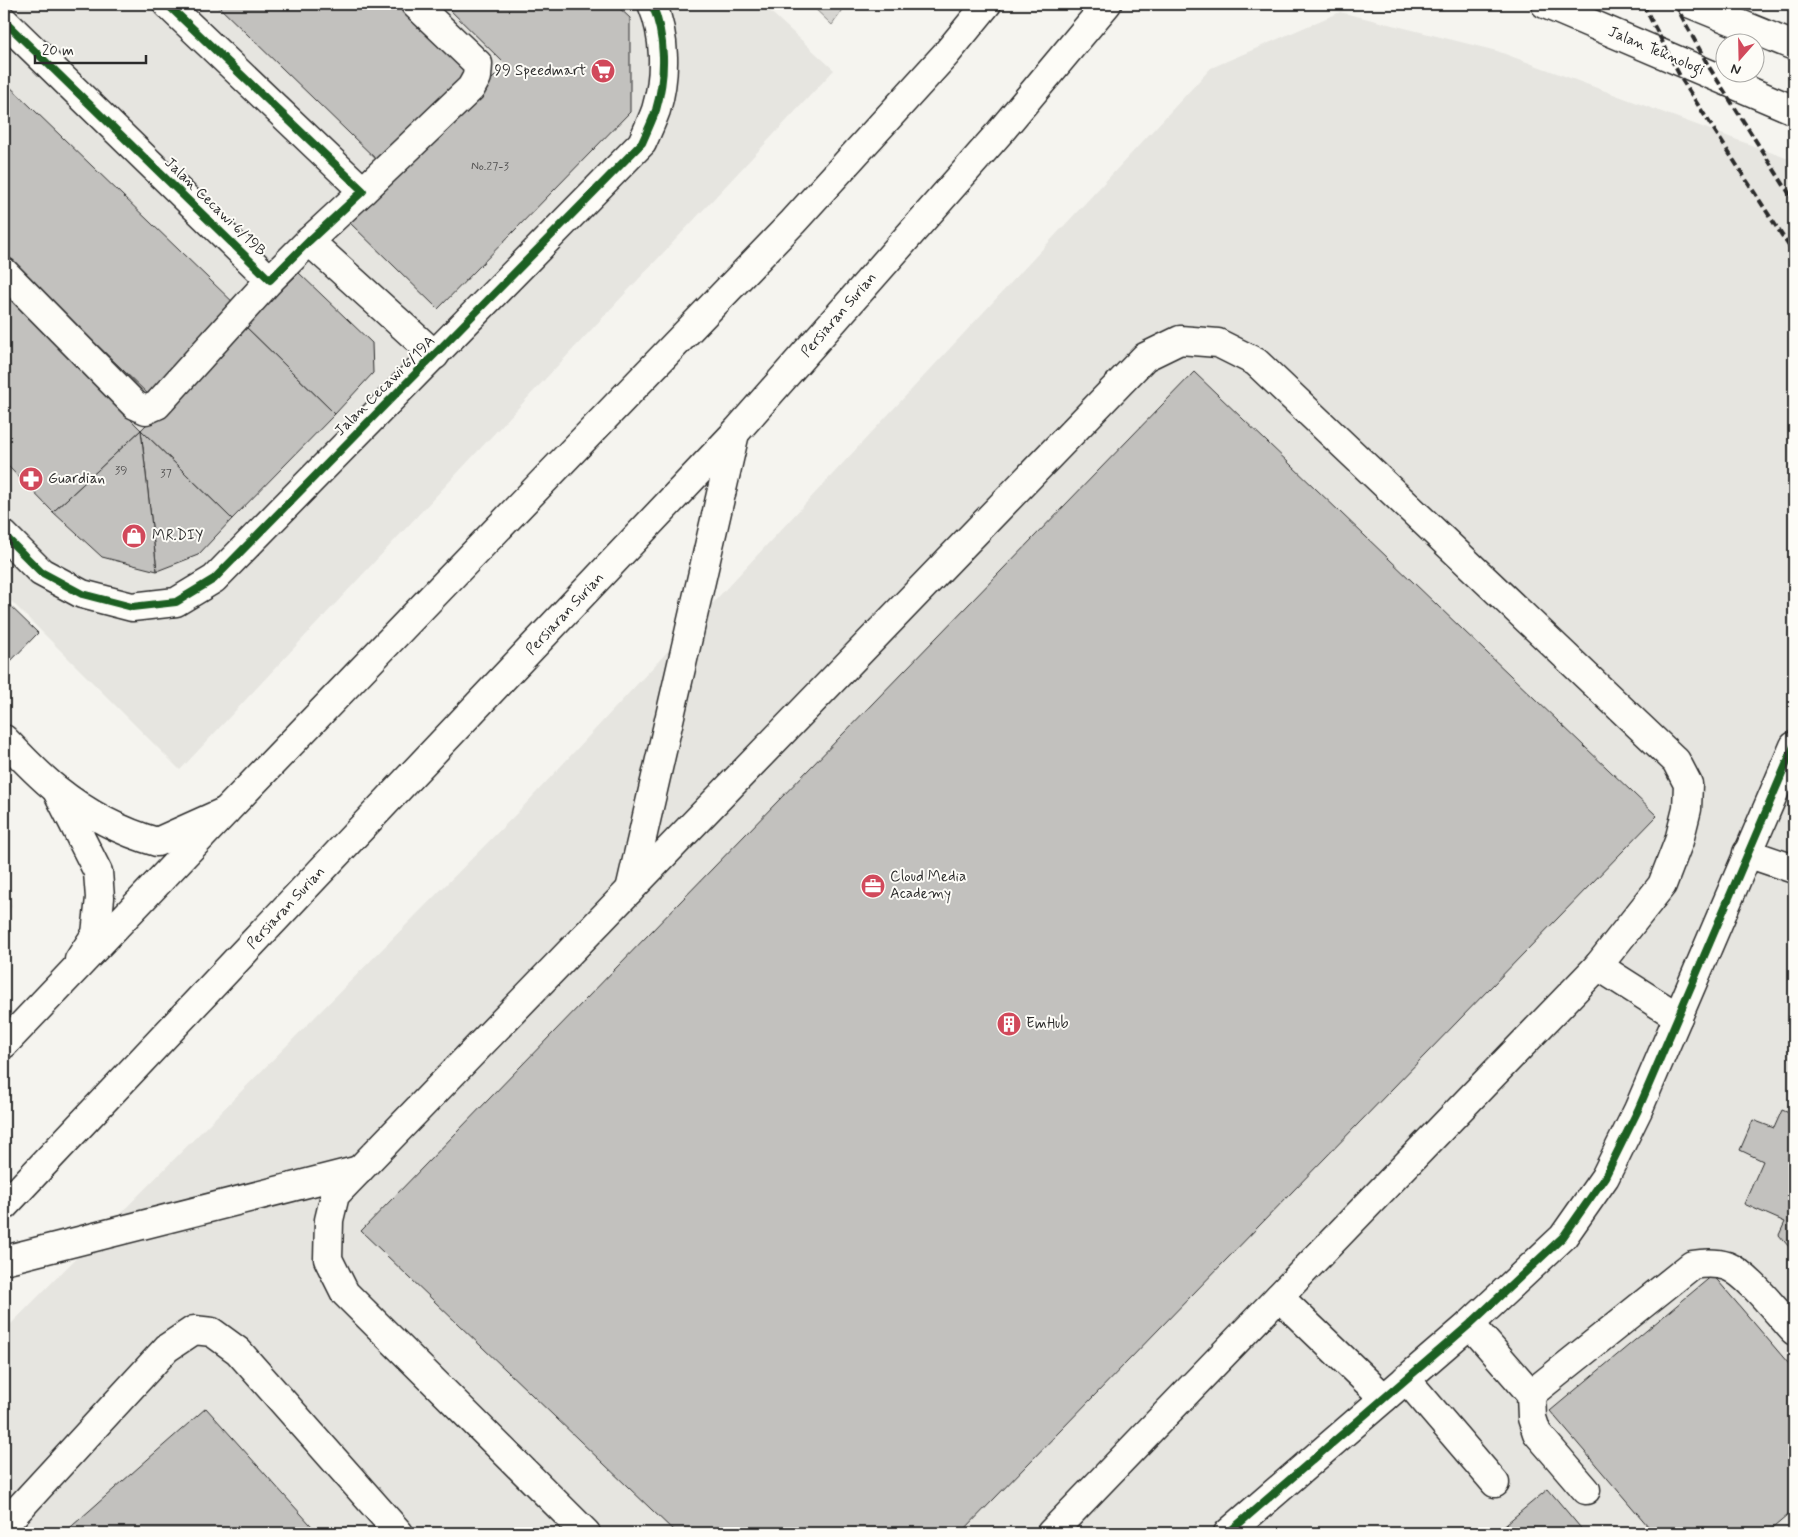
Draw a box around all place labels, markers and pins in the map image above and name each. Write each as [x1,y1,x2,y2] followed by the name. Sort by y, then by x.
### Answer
[590,58,616,84] supermarket icon: 99 Speedmart
[495,61,586,81] place label: 99 Speedmart
[18,466,44,492] pharmacy icon: Guardian
[48,469,105,489] place label: Guardian
[121,523,147,549] shop icon: MR.DIY
[152,526,203,546] place label: MR.DIY
[890,867,966,904] place label: Cloud Media Academy
[860,873,886,899] office icon: Cloud Media Academy
[996,1011,1022,1037] building icon: EmHub
[1026,1014,1069,1034] place label: EmHub

